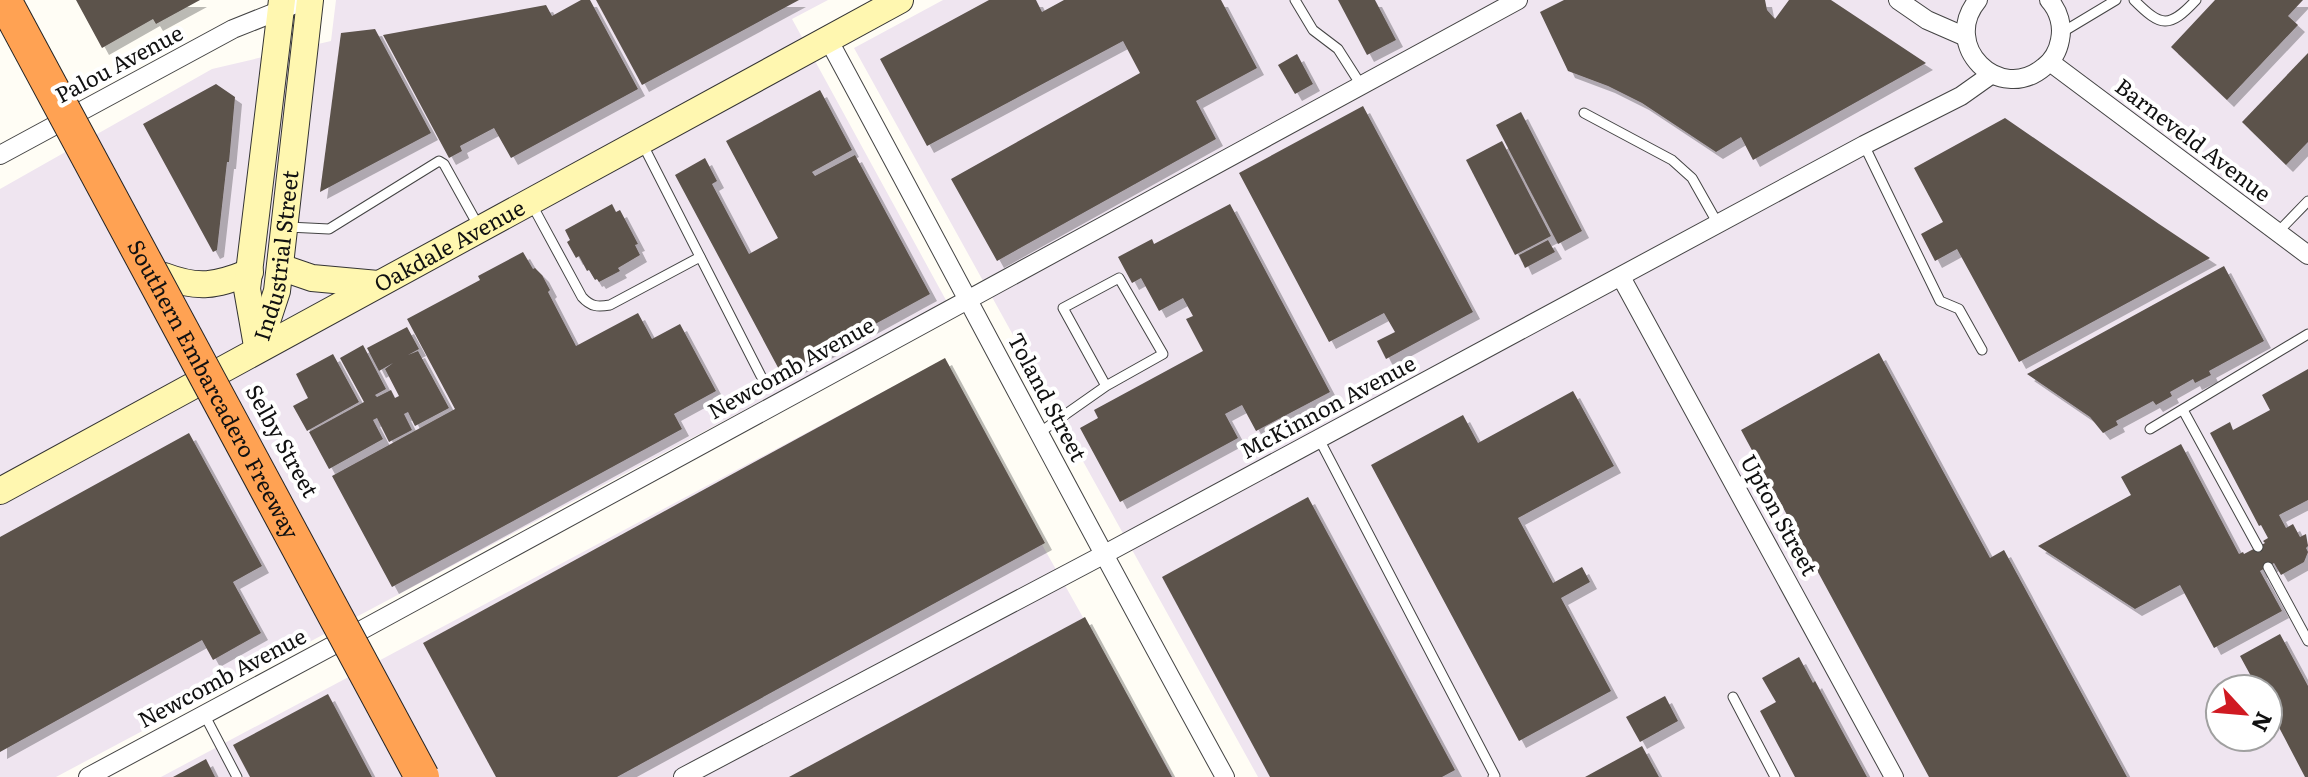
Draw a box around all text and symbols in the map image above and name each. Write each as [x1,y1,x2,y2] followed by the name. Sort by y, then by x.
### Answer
[48,15,188,110] street label: Palou Avenue
[2109,69,2279,209] street label: Barneveld Avenue
[244,168,306,345] street label: Industrial Street
[367,190,530,299] street label: Oakdale Avenue
[121,233,309,544] street label: Southern Embarcadero Freeway
[701,307,880,426] street label: Newcomb Avenue
[1001,326,1096,467] street label: Toland Street
[1234,346,1421,466] street label: McKinnon Avenue
[239,378,328,503] street label: Selby Street
[1733,448,1827,581] street label: Upton Street
[131,618,311,735] street label: Newcomb Avenue
[2204,673,2284,753] north arrow
[2244,707,2282,738] text: N

